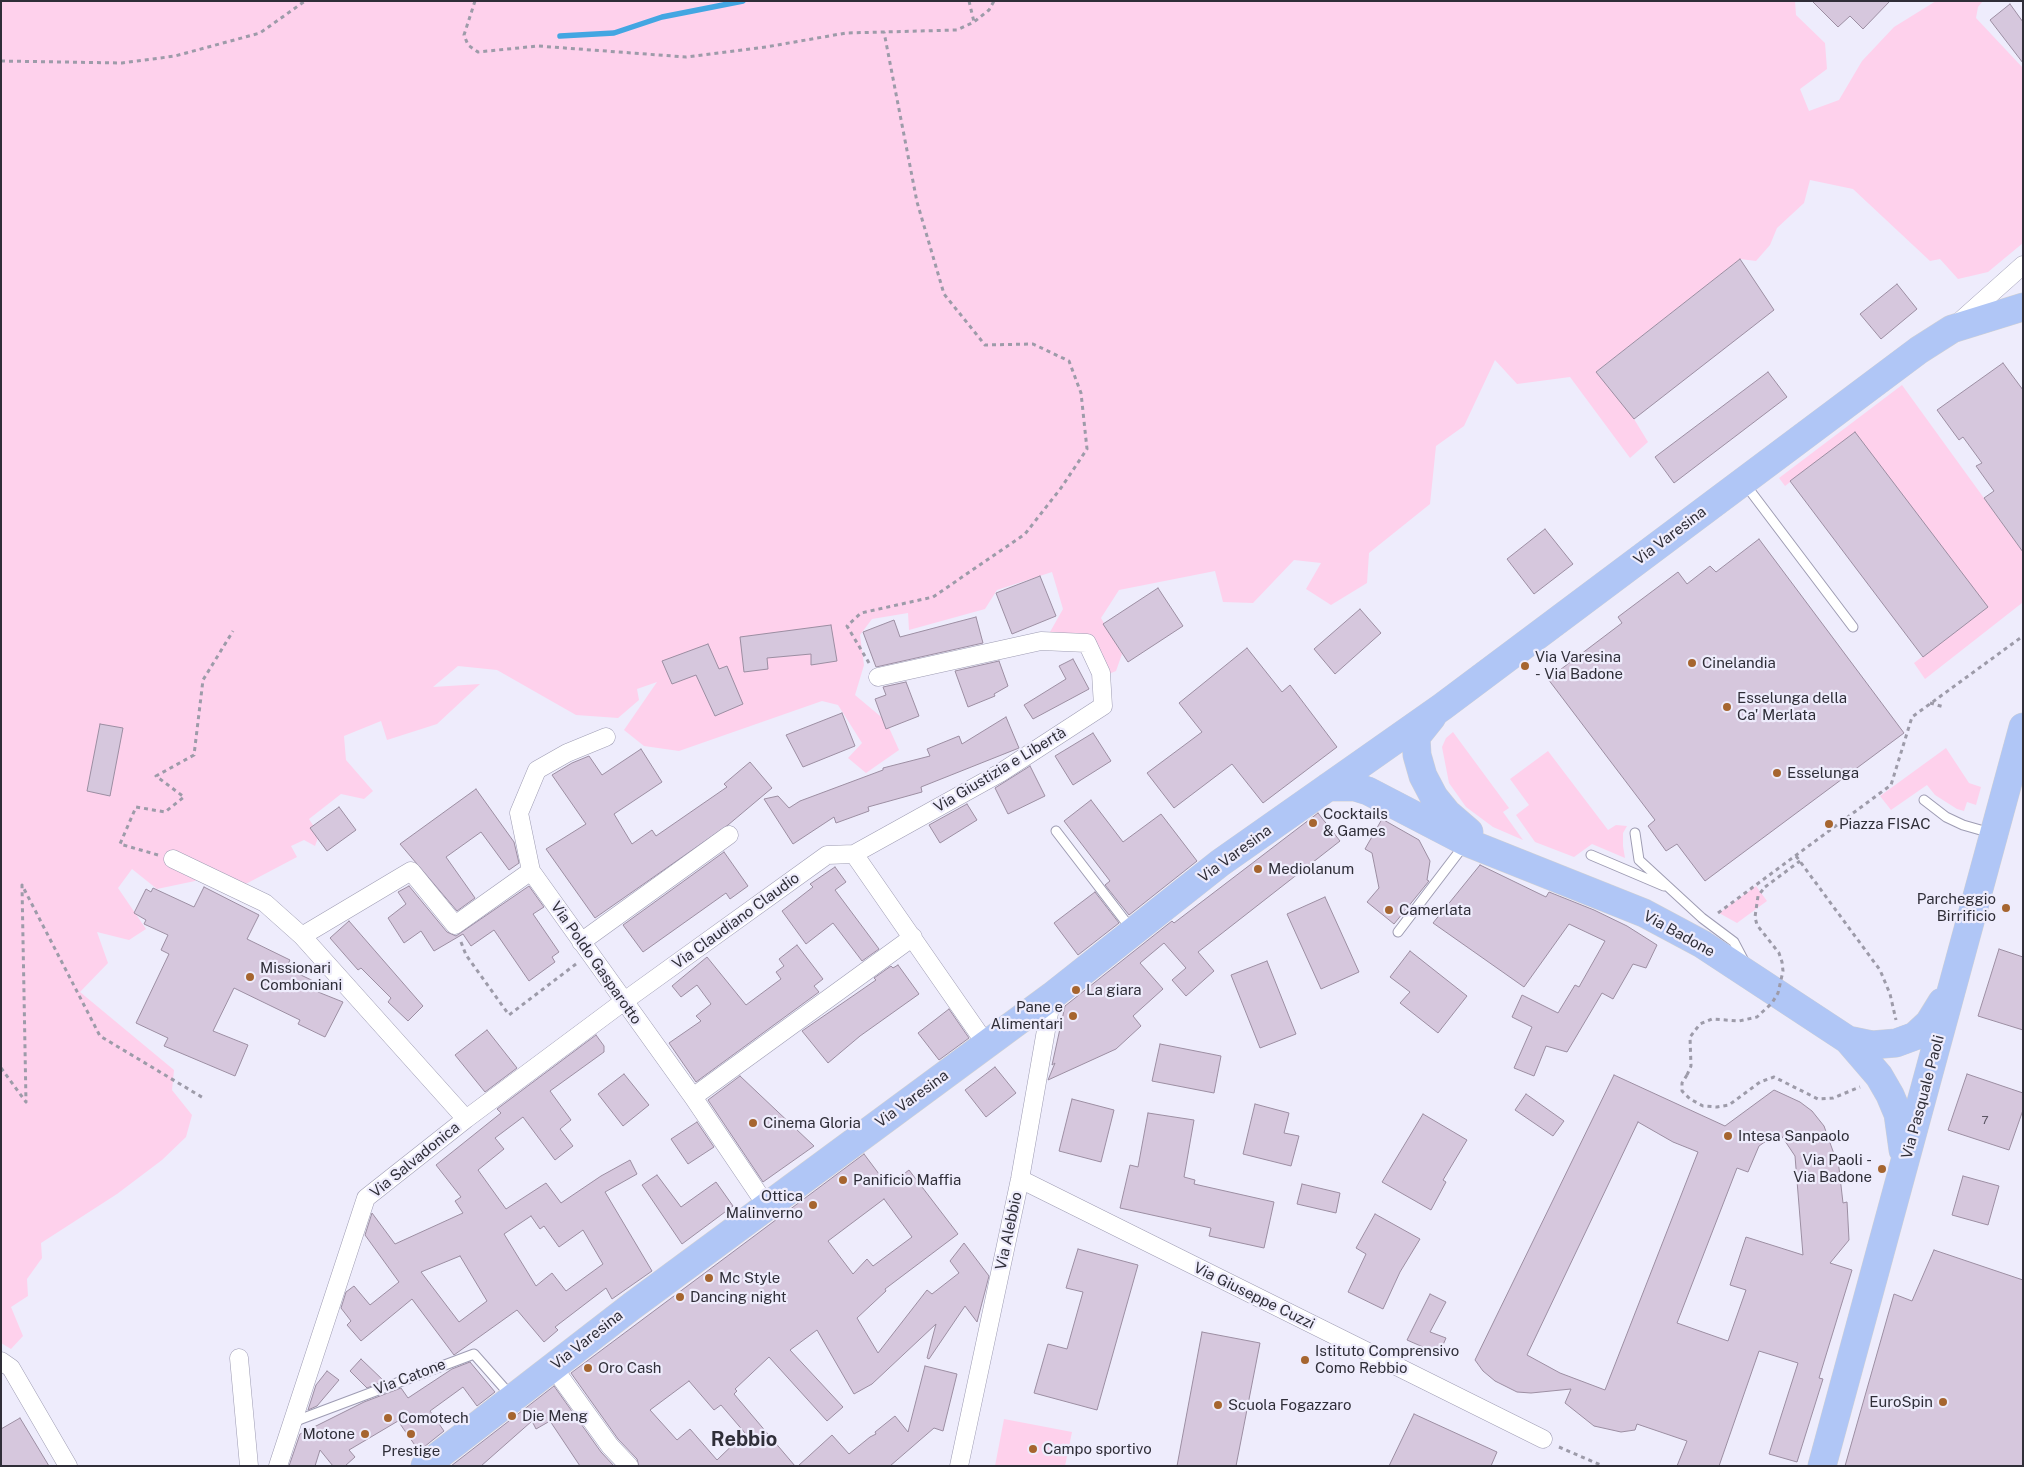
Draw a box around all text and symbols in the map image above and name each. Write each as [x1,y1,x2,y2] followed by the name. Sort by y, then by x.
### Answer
[1630,503,1710,569] street label: Via Varesina
[1535,648,1623,683] place label: Via Varesina - Via Badone
[1702,654,1776,672] place label: Cinelandia
[1686,657,1698,669] marker: Cinelandia
[1519,660,1531,672] marker: Via Varesina - Via Badone
[1737,689,1847,724] place label: Esselunga della Ca' Merlata
[1721,701,1733,713] marker: Esselunga della Ca' Merlata
[931,723,1069,817] street label: Via Giustizia e Libertà
[1787,764,1859,782] place label: Esselunga
[1771,767,1783,779] marker: Esselunga
[1323,805,1388,840] place label: Cocktails & Games
[1839,815,1931,833] place label: Piazza FISAC
[1307,817,1319,829] marker: Cocktails & Games
[1823,818,1835,830] marker: Piazza FISAC
[1195,821,1275,887] street label: Via Varesina
[1268,860,1354,878] place label: Mediolanum
[1252,863,1264,875] marker: Mediolanum
[669,869,803,973] street label: Via Claudiano Claudio
[1917,890,1996,925] place label: Parcheggio Birrificio
[547,898,645,1028] street label: Via Poldo Gasparotto
[1399,901,1471,919] place label: Camerlata
[2000,902,2012,914] marker: Parcheggio Birrificio
[1383,904,1395,916] marker: Camerlata
[1640,907,1718,961] street label: Via Badone
[260,959,342,994] place label: Missionari Comboniani
[244,971,256,983] marker: Missionari Comboniani
[1086,981,1142,999] place label: La giara
[1070,984,1082,996] marker: La giara
[991,998,1063,1033] place label: Pane e Alimentari
[1067,1010,1079,1022] marker: Pane e Alimentari
[1898,1033,1948,1161] street label: Via Pasquale Paoli
[872,1066,952,1132] street label: Via Varesina
[1981,1113,1989,1127] house number: 7
[763,1114,861,1132] place label: Cinema Gloria
[747,1117,759,1129] marker: Cinema Gloria
[367,1118,463,1202] street label: Via Salvadonica
[1738,1127,1849,1145] place label: Intesa Sanpaolo
[1722,1130,1734,1142] marker: Intesa Sanpaolo
[1793,1151,1872,1186] place label: Via Paoli - Via Badone
[1876,1163,1888,1175] marker: Via Paoli - Via Badone
[853,1171,961,1189] place label: Panificio Maffia
[837,1174,849,1186] marker: Panificio Maffia
[726,1187,803,1222] place label: Ottica Malinverno
[992,1190,1026,1272] street label: Via Alebbio
[807,1199,819,1211] marker: Ottica Malinverno
[1190,1259,1318,1333] street label: Via Giuseppe Cuzzi
[719,1269,780,1287] place label: Mc Style
[703,1272,715,1284] marker: Mc Style
[690,1288,787,1306] place label: Dancing night
[674,1291,686,1303] marker: Dancing night
[548,1306,626,1374] street label: Via Varesina
[1315,1342,1459,1377] place label: Istituto Comprensivo Como Rebbio
[1299,1354,1311,1366] marker: Istituto Comprensivo Como Rebbio
[372,1355,448,1399] street label: Via Catone
[598,1359,661,1377] place label: Oro Cash
[582,1362,594,1374] marker: Oro Cash
[1869,1393,1933,1411] place label: EuroSpin
[1228,1396,1351,1414] place label: Scuola Fogazzaro
[1937,1396,1949,1408] marker: EuroSpin
[1212,1399,1224,1411] marker: Scuola Fogazzaro
[522,1407,588,1425] place label: Die Meng
[398,1409,469,1427] place label: Comotech
[506,1410,518,1422] marker: Die Meng
[382,1412,394,1424] marker: Comotech
[302,1425,355,1443] place label: Motone
[359,1428,371,1440] marker: Motone
[405,1428,417,1440] marker: Prestige
[711,1428,777,1452] district label: Rebbio
[1043,1440,1152,1458] place label: Campo sportivo
[382,1442,440,1460] place label: Prestige
[1027,1443,1039,1455] marker: Campo sportivo

